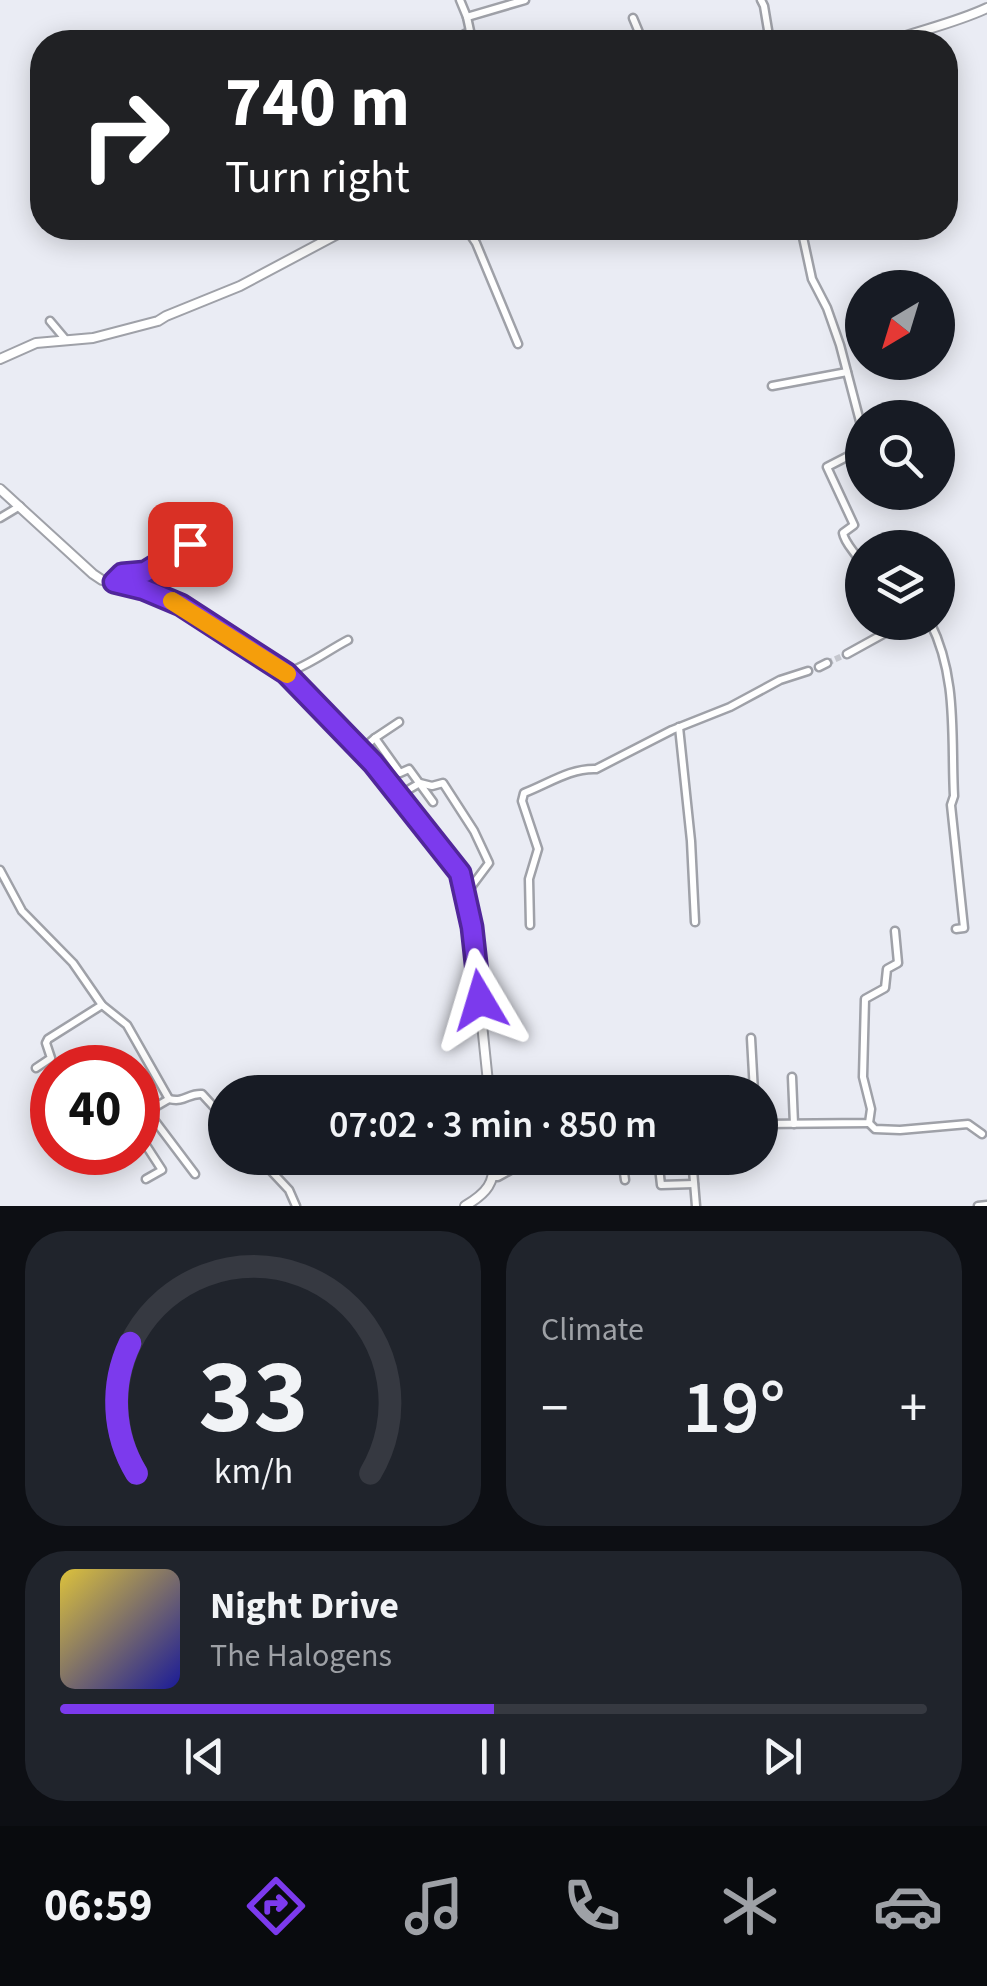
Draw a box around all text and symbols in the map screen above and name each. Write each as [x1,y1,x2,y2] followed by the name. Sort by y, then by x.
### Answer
[225,53,410,153] text: 740 m
[60,70,190,200] icon: right
[225,146,410,210] text: Turn right
[845,270,955,380] north arrow
[845,270,955,640] map controls
[845,400,955,510] button: search
[148,502,233,587] pin
[163,517,218,572] icon: arrive
[845,530,955,640] button: layers
[428,948,532,1052] position arrow
[30,1045,160,1175] speed limit sign: 40
[329,1098,657,1152] text: 07:02 · 3 min · 850 m
[541,1307,644,1353] text: Climate
[198,1325,308,1473] text: 33
[682,1355,786,1462] text: 19°
[541,1370,568,1448] text: −
[900,1370,927,1448] text: +
[213,1446,293,1497] text: km/h
[210,1579,399,1633] text: Night Drive
[210,1633,392,1679] text: The Halogens
[177,1729,232,1784] icon: previous
[466,1729,521,1784] icon: pause
[755,1729,810,1784] icon: next
[241,1871,311,1941] icon: directions
[399,1871,469,1941] icon: music
[557,1871,627,1941] icon: phone
[715,1871,785,1941] icon: climate
[873,1871,943,1941] icon: car
[44,1874,153,1938] text: 06:59

